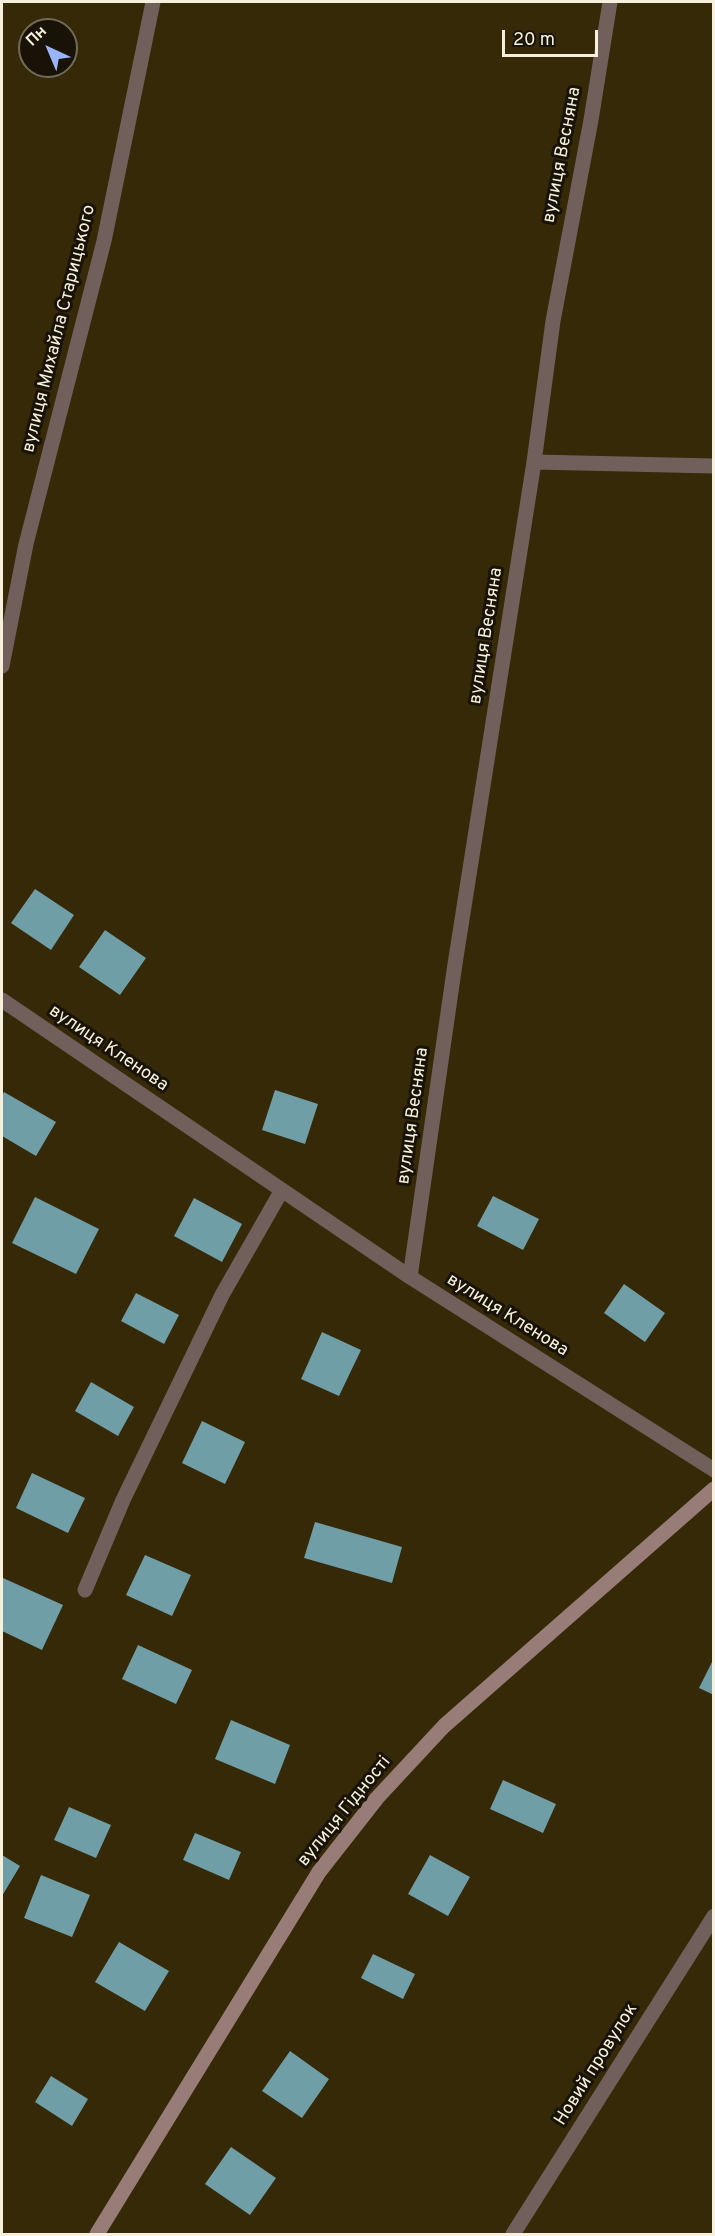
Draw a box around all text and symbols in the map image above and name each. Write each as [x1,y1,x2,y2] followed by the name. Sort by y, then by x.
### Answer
[18,18,78,78] north arrow
[505,18,601,56] scale bar
[22,22,52,51] text: Пн
[513,29,555,52] text: 20 m
[539,85,587,225] street label: вулиця Весняна
[19,203,101,455] street label: вулиця Михайла Старицького
[466,566,508,706] street label: вулиця Весняна
[44,1001,172,1097] street label: вулиця Кленова
[394,1046,434,1186] street label: вулиця Весняна
[442,1270,572,1362] street label: вулиця Кленова
[294,1752,396,1872] street label: вулиця Гідності
[551,2000,643,2130] street label: Новий провулок

